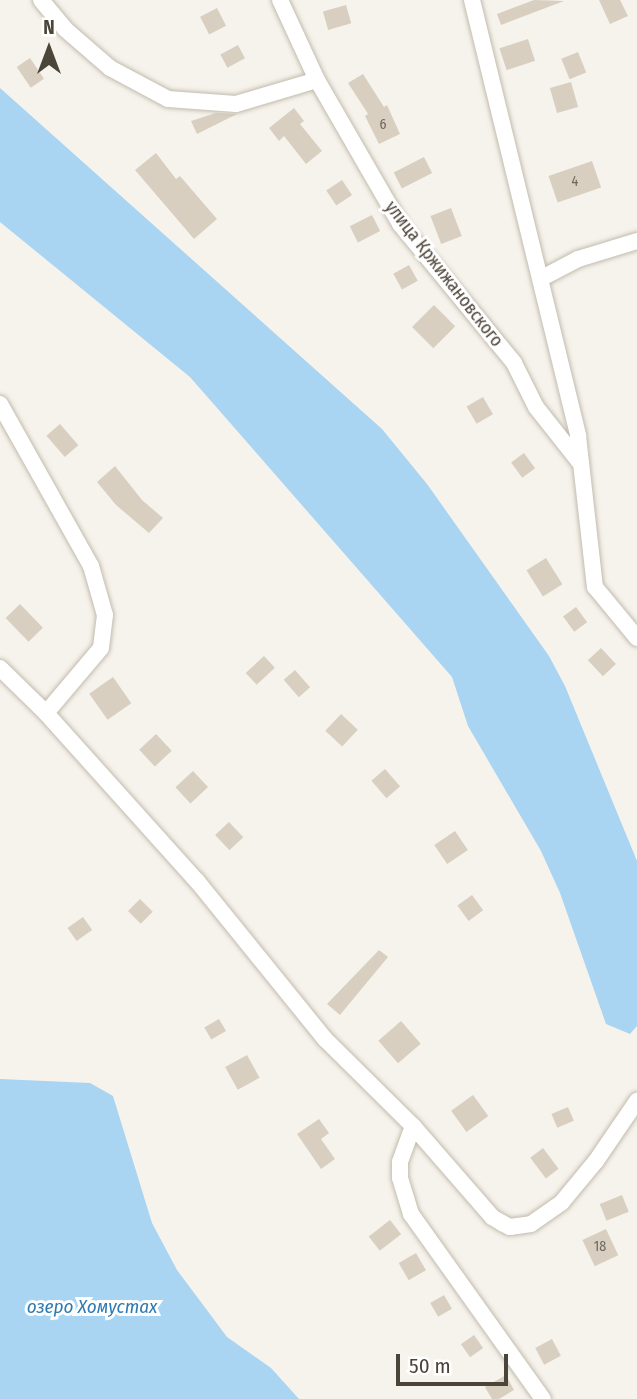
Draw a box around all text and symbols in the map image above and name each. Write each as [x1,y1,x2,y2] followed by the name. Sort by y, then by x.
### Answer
[14,14,84,84] north arrow
[43,16,55,39] text: N
[380,117,386,133] house number: 6
[572,174,578,190] house number: 4
[380,197,508,351] street label: улица Кржижановского
[594,1239,606,1255] house number: 18
[27,1296,157,1318] water label: озеро Хомустах
[399,1340,511,1384] scale bar
[409,1353,451,1379] text: 50 m

